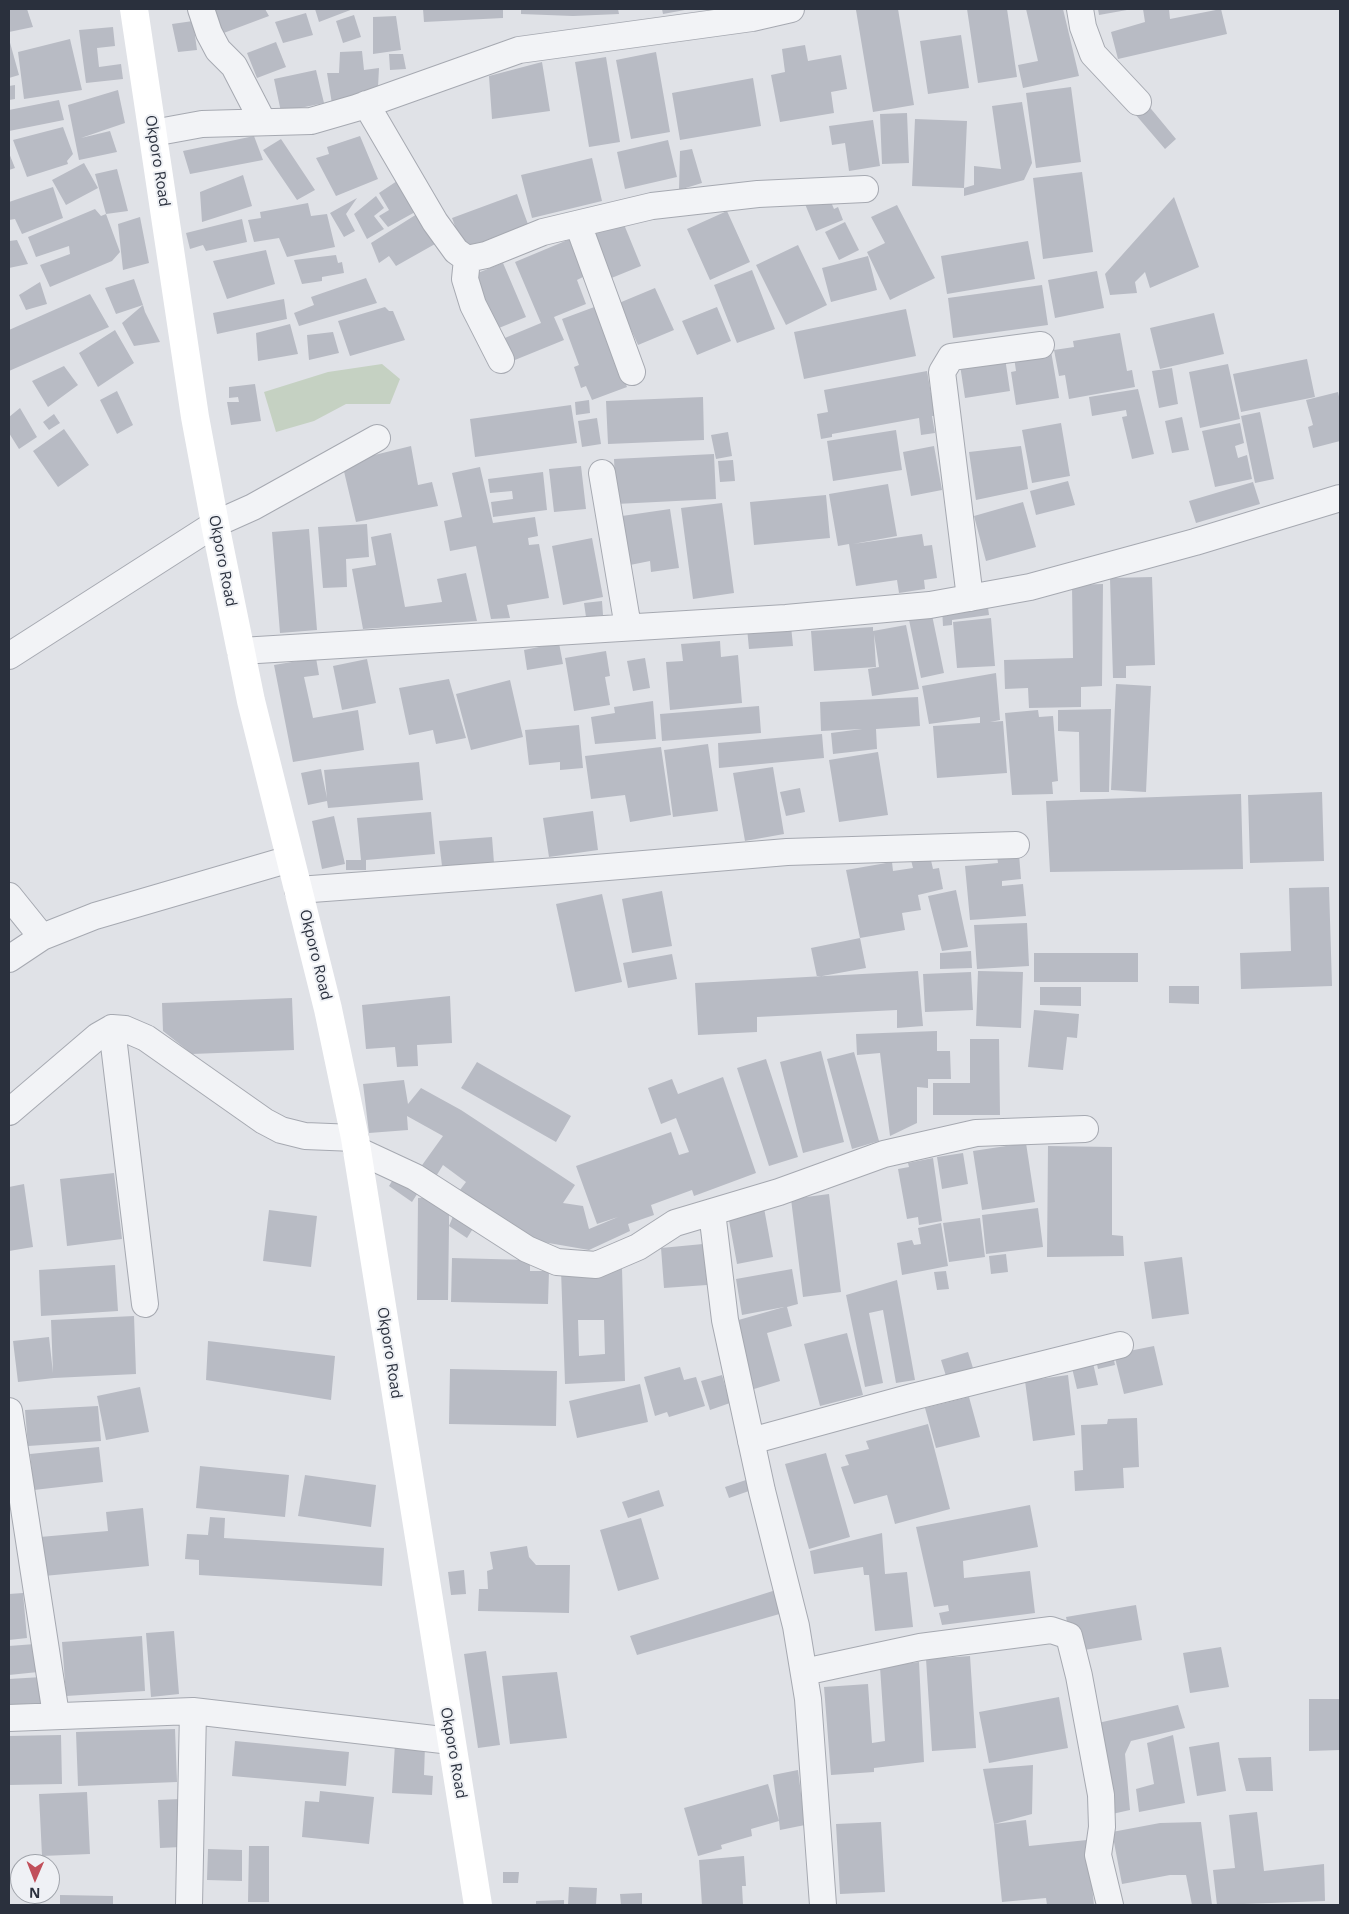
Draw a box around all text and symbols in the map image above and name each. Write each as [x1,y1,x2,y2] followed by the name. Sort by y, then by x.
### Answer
[141,114,173,208] street label: Okporo Road
[204,514,240,608] street label: Okporo Road
[295,908,335,1002] street label: Okporo Road
[373,1306,405,1400] street label: Okporo Road
[436,1706,470,1800] street label: Okporo Road
[10,1854,60,1904] north arrow
[29,1884,41,1903] text: N

